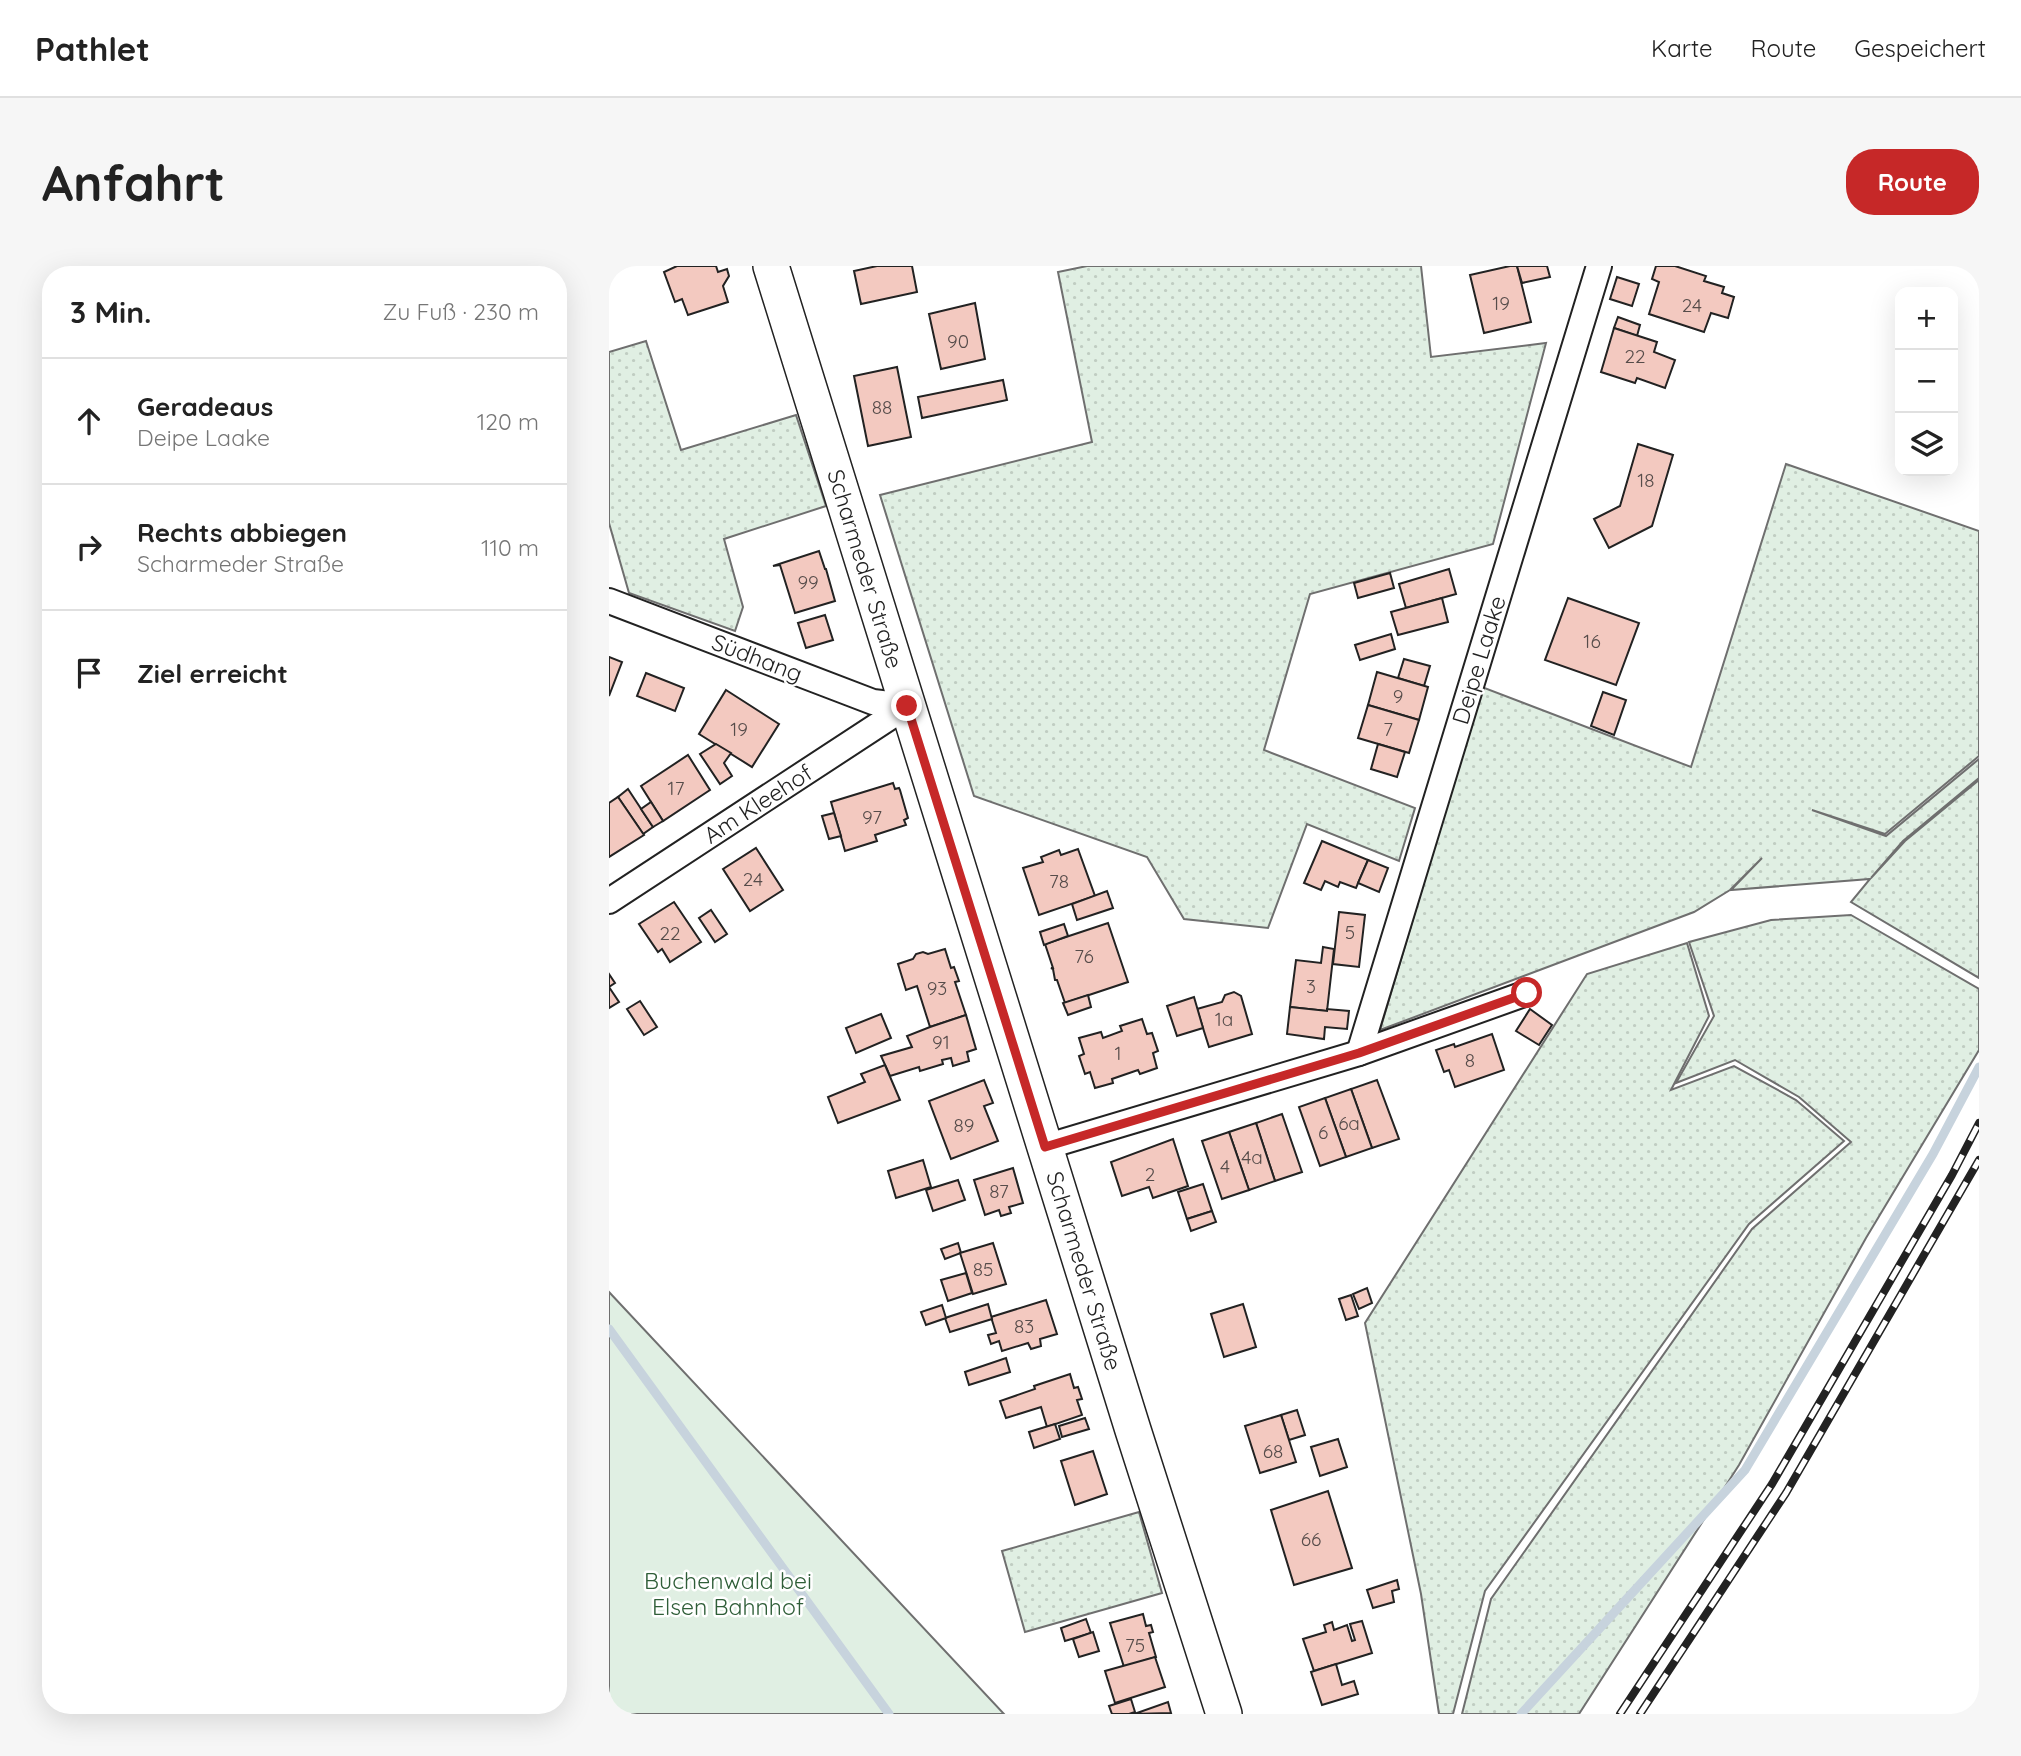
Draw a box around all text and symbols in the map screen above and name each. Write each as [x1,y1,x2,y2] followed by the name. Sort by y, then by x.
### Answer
[35,28,150,69] text: Pathlet
[1651,33,1713,63] text: Karte
[1751,33,1816,63] text: Route
[1854,33,1986,63] text: Gespeichert
[1846,149,1979,215] button: Route
[42,152,225,213] text: Anfahrt
[1895,287,1958,476] map controls
[1895,287,1958,350] button: +
[1492,291,1510,315] house number: 19
[70,293,152,331] text: 3 Min.
[1682,293,1702,317] house number: 24
[382,297,539,326] text: Zu Fuß · 230 m
[947,329,969,353] house number: 90
[1624,344,1646,368] house number: 22
[1895,350,1958,413] button: −
[137,390,273,423] text: Geradeaus
[872,395,892,419] house number: 88
[70,402,108,440] icon: ahead
[477,407,539,436] text: 120 m
[1895,413,1958,476] button: layers
[137,423,270,452] text: Deipe Laake
[821,466,910,672] street label: Scharmeder Straße
[1637,468,1655,492] house number: 18
[137,516,347,549] text: Rechts abbiegen
[70,528,108,566] icon: right
[481,533,539,562] text: 110 m
[137,549,344,578] text: Scharmeder Straße
[797,570,819,594] house number: 99
[1445,592,1512,728] street label: Deipe Laake
[708,627,807,688] street label: Südhang
[1583,629,1601,653] house number: 16
[70,654,108,692] icon: arrive
[137,657,288,690] text: Ziel erreicht
[1393,684,1403,708] house number: 9
[891,690,922,721] route end
[730,717,748,741] house number: 19
[1383,717,1393,741] house number: 7
[698,758,818,849] street label: Am Kleehof
[668,776,685,800] house number: 17
[862,805,882,829] house number: 97
[743,867,763,891] house number: 24
[1049,869,1069,893] house number: 78
[1345,920,1355,944] house number: 5
[659,921,681,945] house number: 22
[1074,944,1094,968] house number: 76
[1306,974,1316,998] house number: 3
[927,976,947,1000] house number: 93
[1511,977,1542,1008] route start
[1215,1007,1233,1031] house number: 1a
[932,1030,950,1054] house number: 91
[1114,1041,1122,1065] house number: 1
[1465,1048,1475,1072] house number: 8
[1338,1111,1360,1135] house number: 6a
[954,1113,974,1137] house number: 89
[1318,1120,1328,1144] house number: 6
[1241,1145,1263,1169] house number: 4a
[1220,1154,1230,1178] house number: 4
[1145,1162,1155,1186] house number: 2
[1040,1168,1129,1374] street label: Scharmeder Straße
[989,1179,1009,1203] house number: 87
[973,1257,993,1281] house number: 85
[1014,1314,1034,1338] house number: 83
[1263,1439,1283,1463] house number: 68
[1301,1527,1321,1551] house number: 66
[644,1566,812,1621] park label: Buchenwald bei Elsen Bahnhof
[1125,1633,1145,1657] house number: 75

